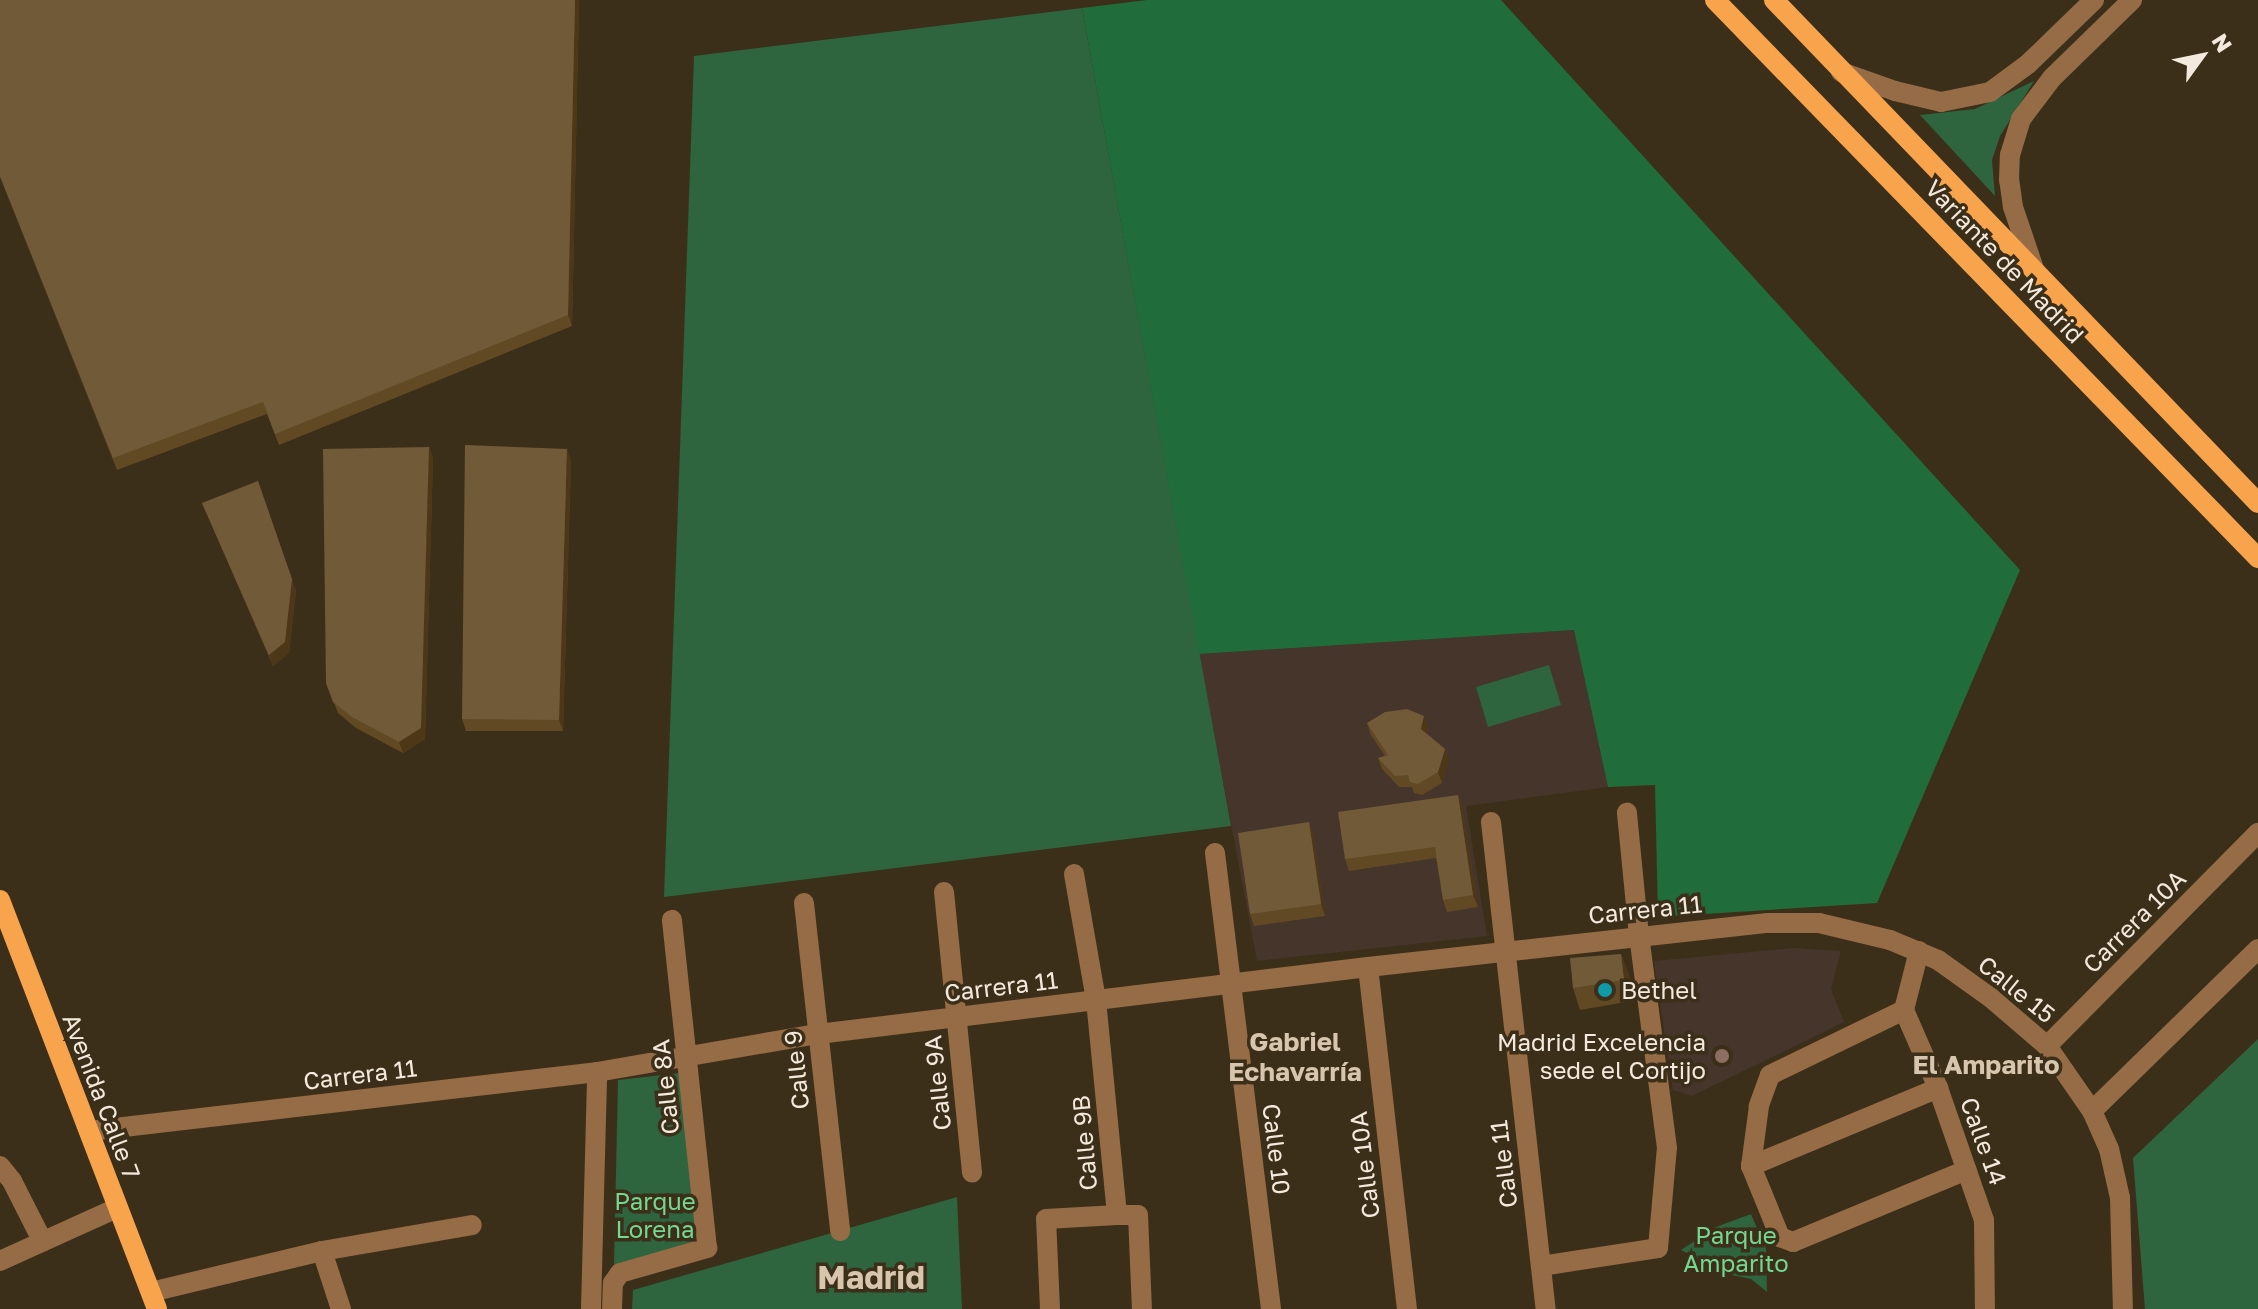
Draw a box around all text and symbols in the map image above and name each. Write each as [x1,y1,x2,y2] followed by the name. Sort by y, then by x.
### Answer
[2162,16,2242,96] north arrow
[2207,28,2238,57] text: N
[1920,173,2090,349] street label: Variante de Madrid
[2077,864,2191,978] street label: Carrera 10A
[1587,889,1703,929] street label: Carrera 11
[1973,949,2061,1029] street label: Calle 15
[943,965,1059,1007] street label: Carrera 11
[1621,976,1697,1004] place label: Bethel
[1596,981,1614,999] marker: Bethel
[57,1009,147,1183] street label: Avenida Calle 7
[1228,1026,1362,1088] district label: Gabriel Echavarría
[1497,1028,1706,1084] place label: Madrid Excelencia sede el Cortijo
[778,1029,814,1111] street label: Calle 9
[918,1034,956,1132] street label: Calle 9A
[646,1038,684,1136] street label: Calle 8A
[1713,1047,1731,1065] marker: Madrid Excelencia sede el Cortijo
[1913,1049,2059,1081] district label: El Amparito
[302,1053,418,1095] street label: Carrera 11
[1955,1093,2013,1189] street label: Calle 14
[1065,1094,1103,1192] street label: Calle 9B
[1257,1102,1297,1196] street label: Calle 10
[1343,1110,1385,1220] street label: Calle 10A
[1483,1118,1523,1210] street label: Calle 11
[614,1187,696,1243] park label: Parque Lorena
[1683,1221,1789,1277] park label: Parque Amparito
[817,1258,925,1296] district label: Madrid

